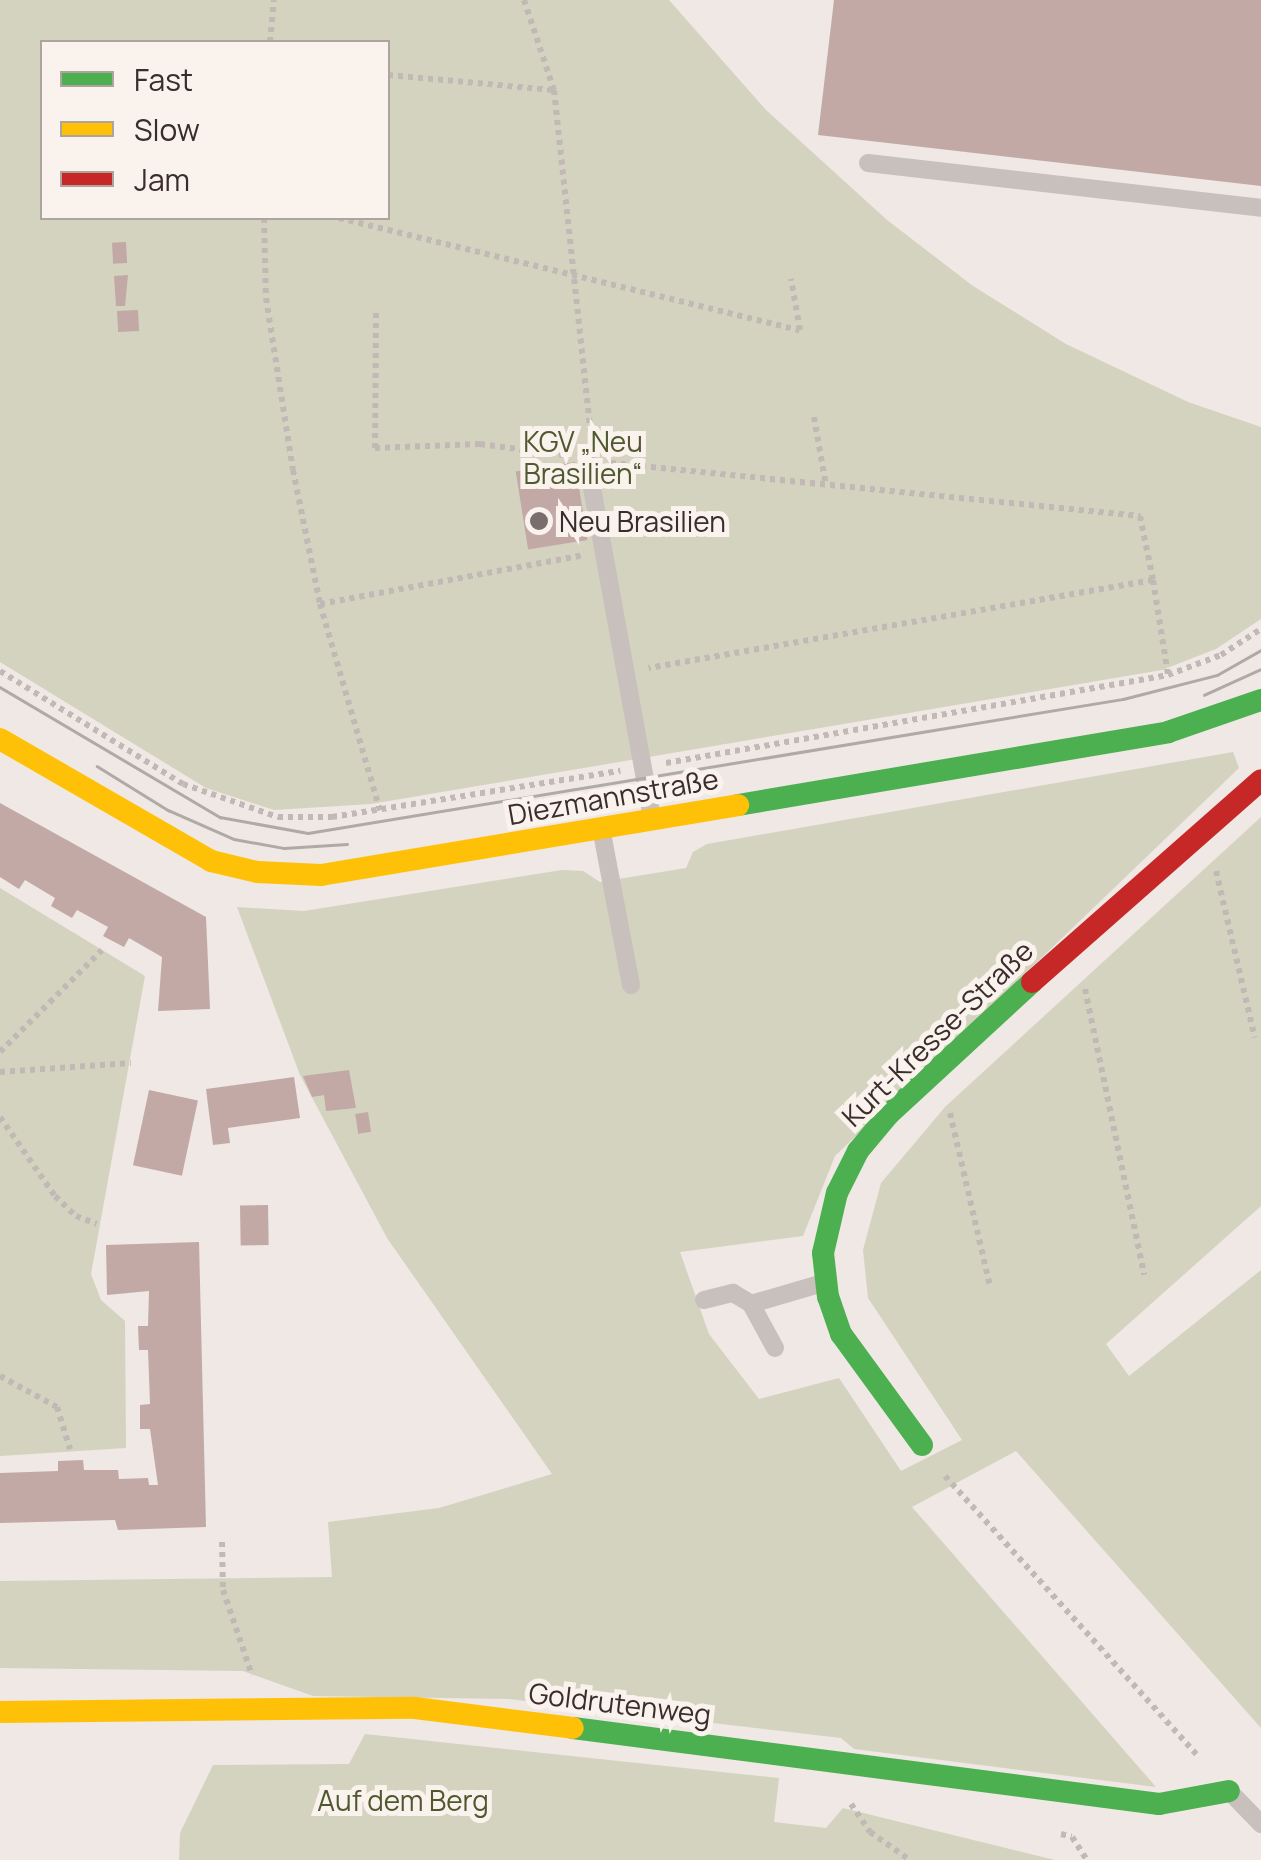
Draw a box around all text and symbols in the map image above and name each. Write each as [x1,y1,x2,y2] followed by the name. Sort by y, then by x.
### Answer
[40,40,390,220] legend
[134,59,193,100] text: Fast
[134,109,200,150] text: Slow
[134,159,190,200] text: Jam
[523,424,643,490] park label: KGV „Neu Brasilien“
[559,504,726,538] place label: Neu Brasilien
[528,510,550,532] marker: Neu Brasilien
[505,761,721,831] street label: Diezmannstraße
[835,933,1039,1133] street label: Kurt-Kresse-Straße
[527,1675,713,1731] street label: Goldrutenweg
[317,1783,489,1817] park label: Auf dem Berg

